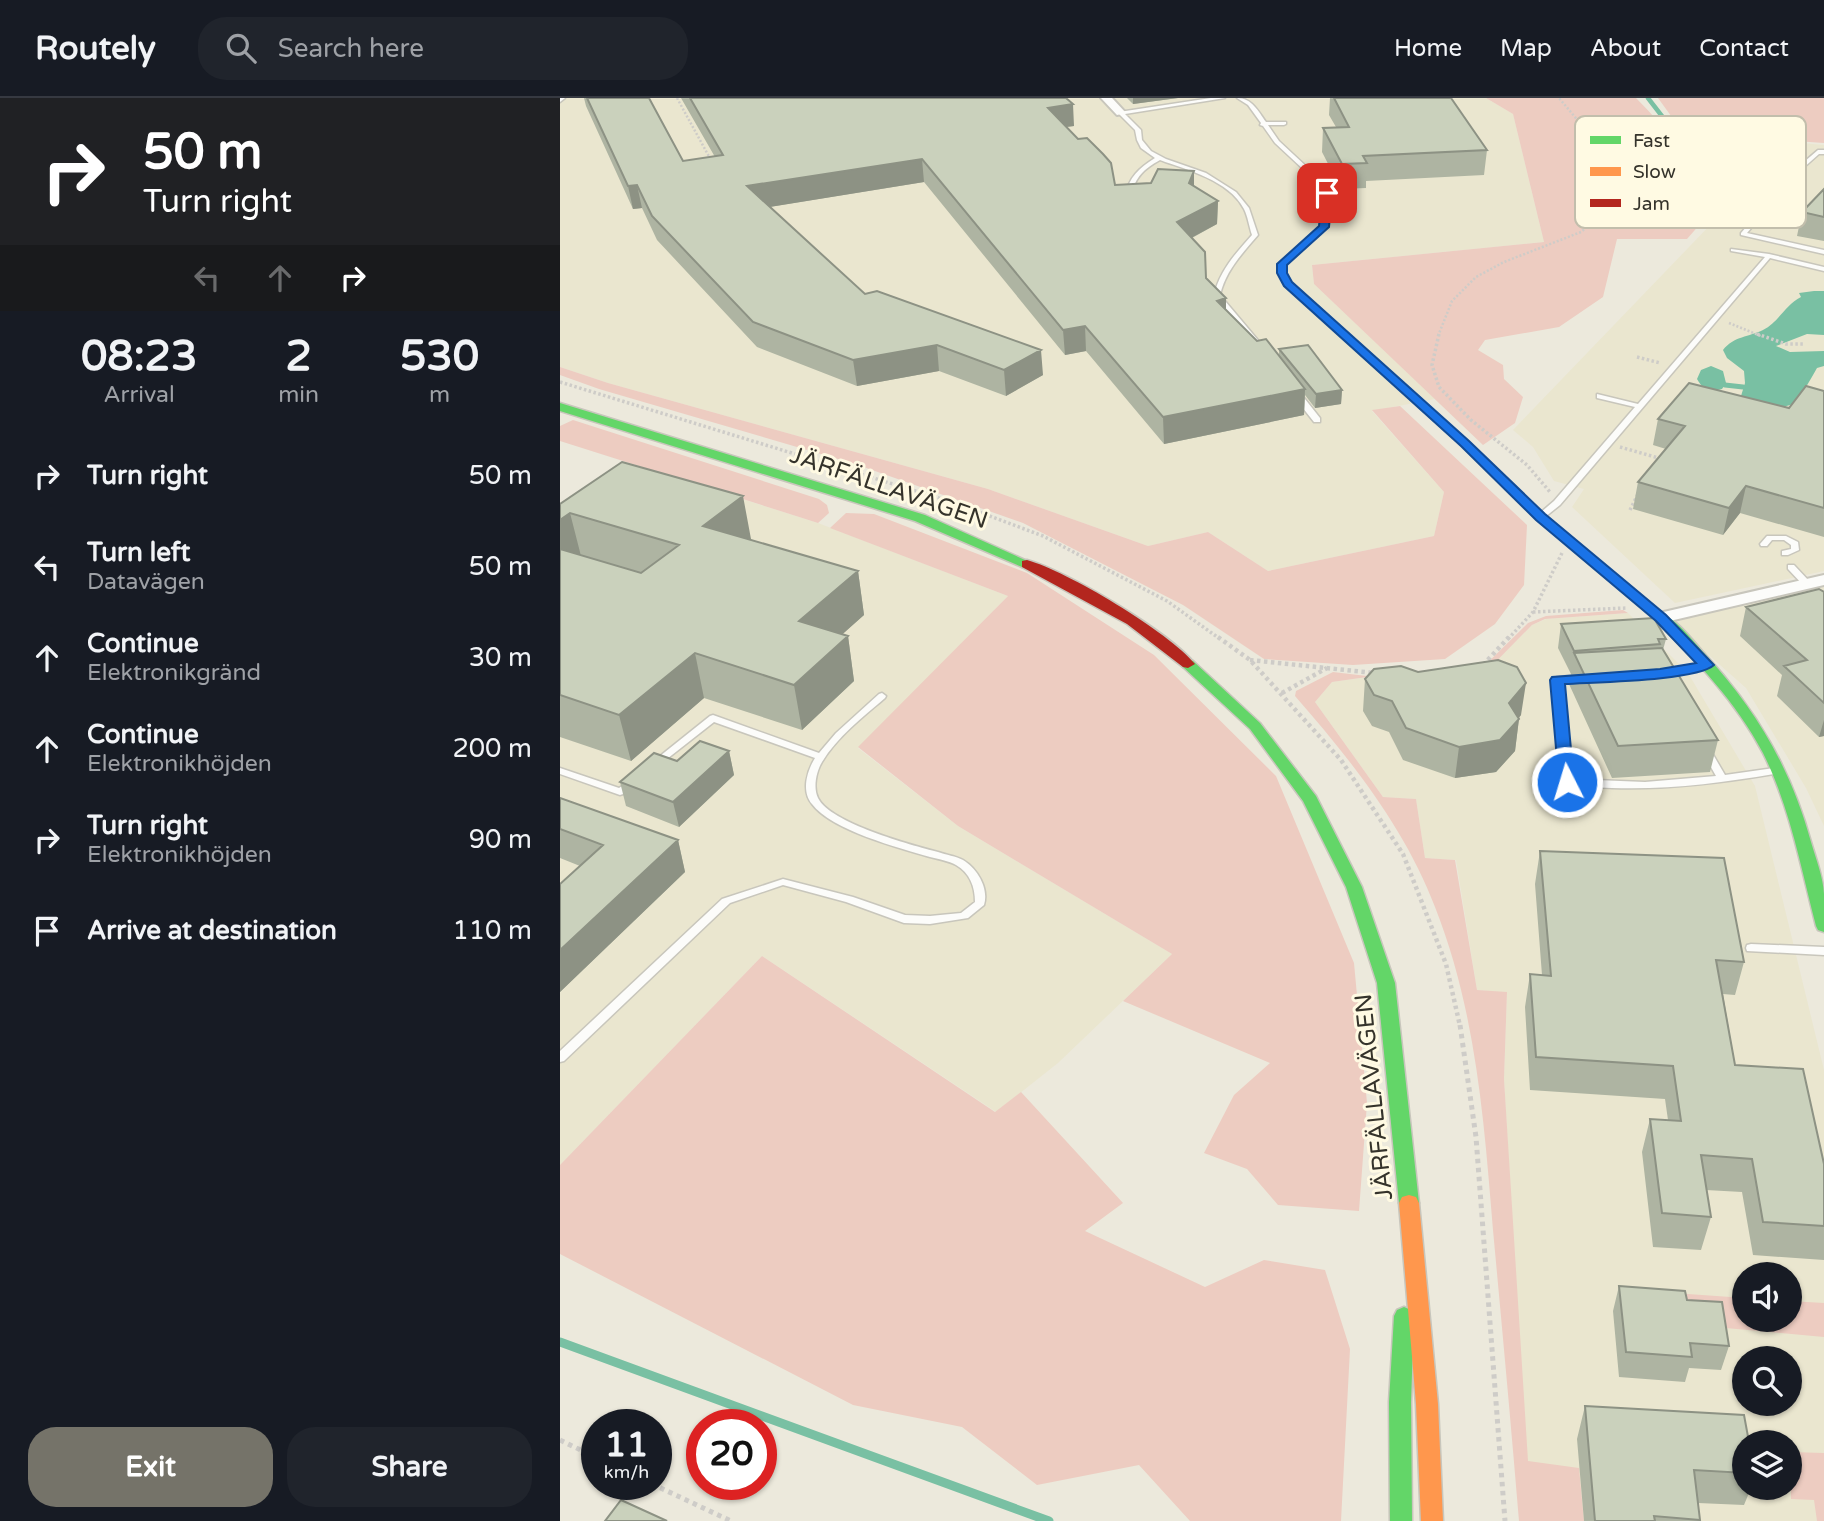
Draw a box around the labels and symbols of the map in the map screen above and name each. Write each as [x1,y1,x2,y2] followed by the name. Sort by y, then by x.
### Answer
[1575,116,1806,228] legend
[1633,130,1670,152] text: Fast
[1633,161,1676,183] text: Slow
[1297,163,1357,223] pin
[1633,193,1670,215] text: Jam
[786,441,992,535] street label: JÄRFÄLLAVÄGEN
[1530,745,1604,819] position arrow
[1349,992,1399,1202] street label: JÄRFÄLLAVÄGEN
[686,1409,777,1500] speed limit sign: 20

